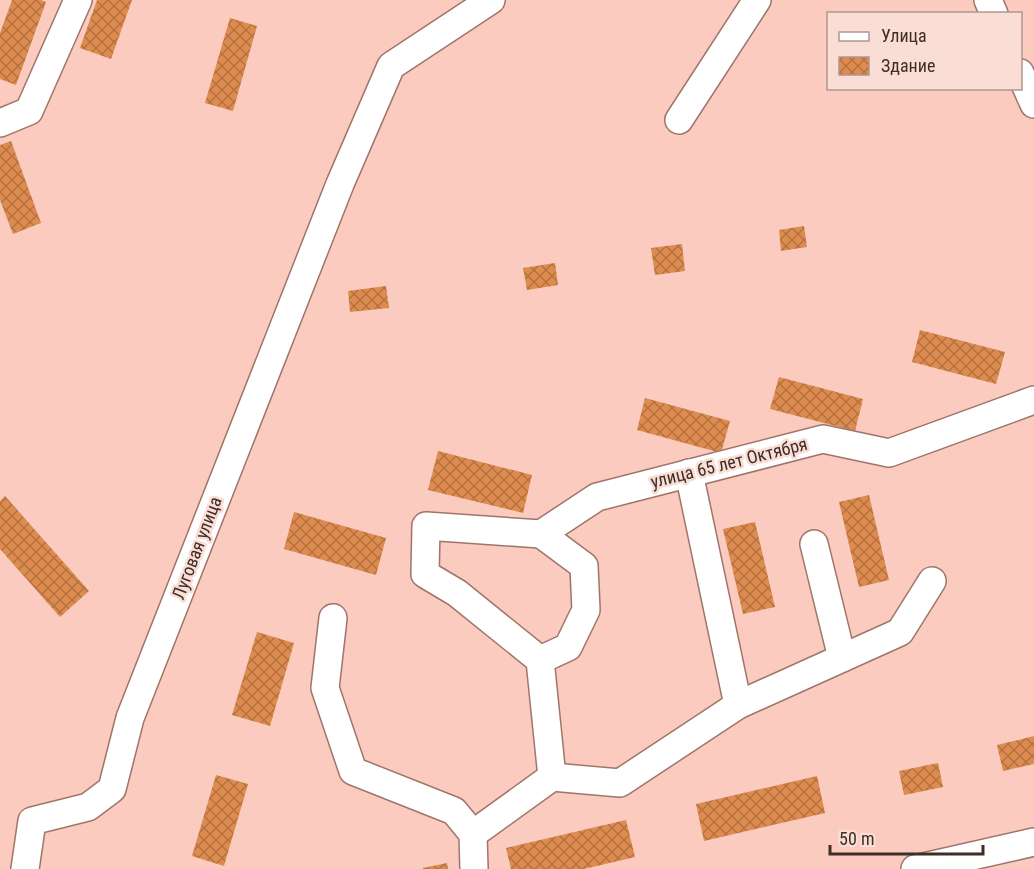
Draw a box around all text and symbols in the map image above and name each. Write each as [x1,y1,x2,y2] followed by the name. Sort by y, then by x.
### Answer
[827,12,1022,90] legend
[881,25,927,46] text: Улица
[881,55,935,76] text: Здание
[648,433,809,492] street label: улица 65 лет Октября
[167,494,226,602] street label: Луговая улица
[830,818,983,856] scale bar
[839,828,874,849] text: 50 m

